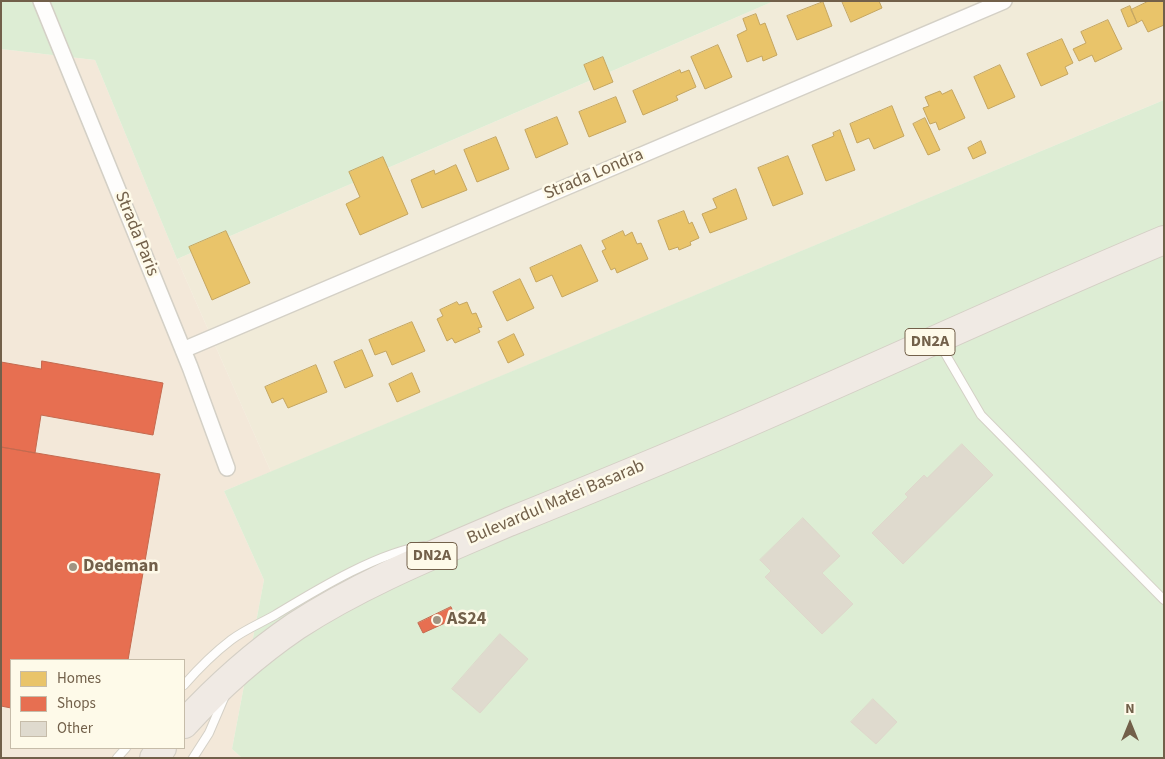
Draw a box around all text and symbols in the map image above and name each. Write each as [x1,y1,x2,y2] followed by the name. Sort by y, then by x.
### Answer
[541,144,647,206] street label: Strada Londra
[109,188,163,280] street label: Strada Paris
[905,328,955,356] road number: DN2A
[464,456,648,550] street label: Bulevardul Matei Basarab
[407,542,457,570] road number: DN2A
[83,556,159,578] place label: Dedeman
[67,561,79,573] marker: Dedeman
[447,609,486,631] place label: AS24
[431,614,443,626] marker: AS24
[10,659,185,749] legend
[57,668,101,689] text: Homes
[57,693,96,714] text: Shops
[1105,699,1155,749] north arrow
[1125,699,1135,719] text: N
[57,718,93,739] text: Other

